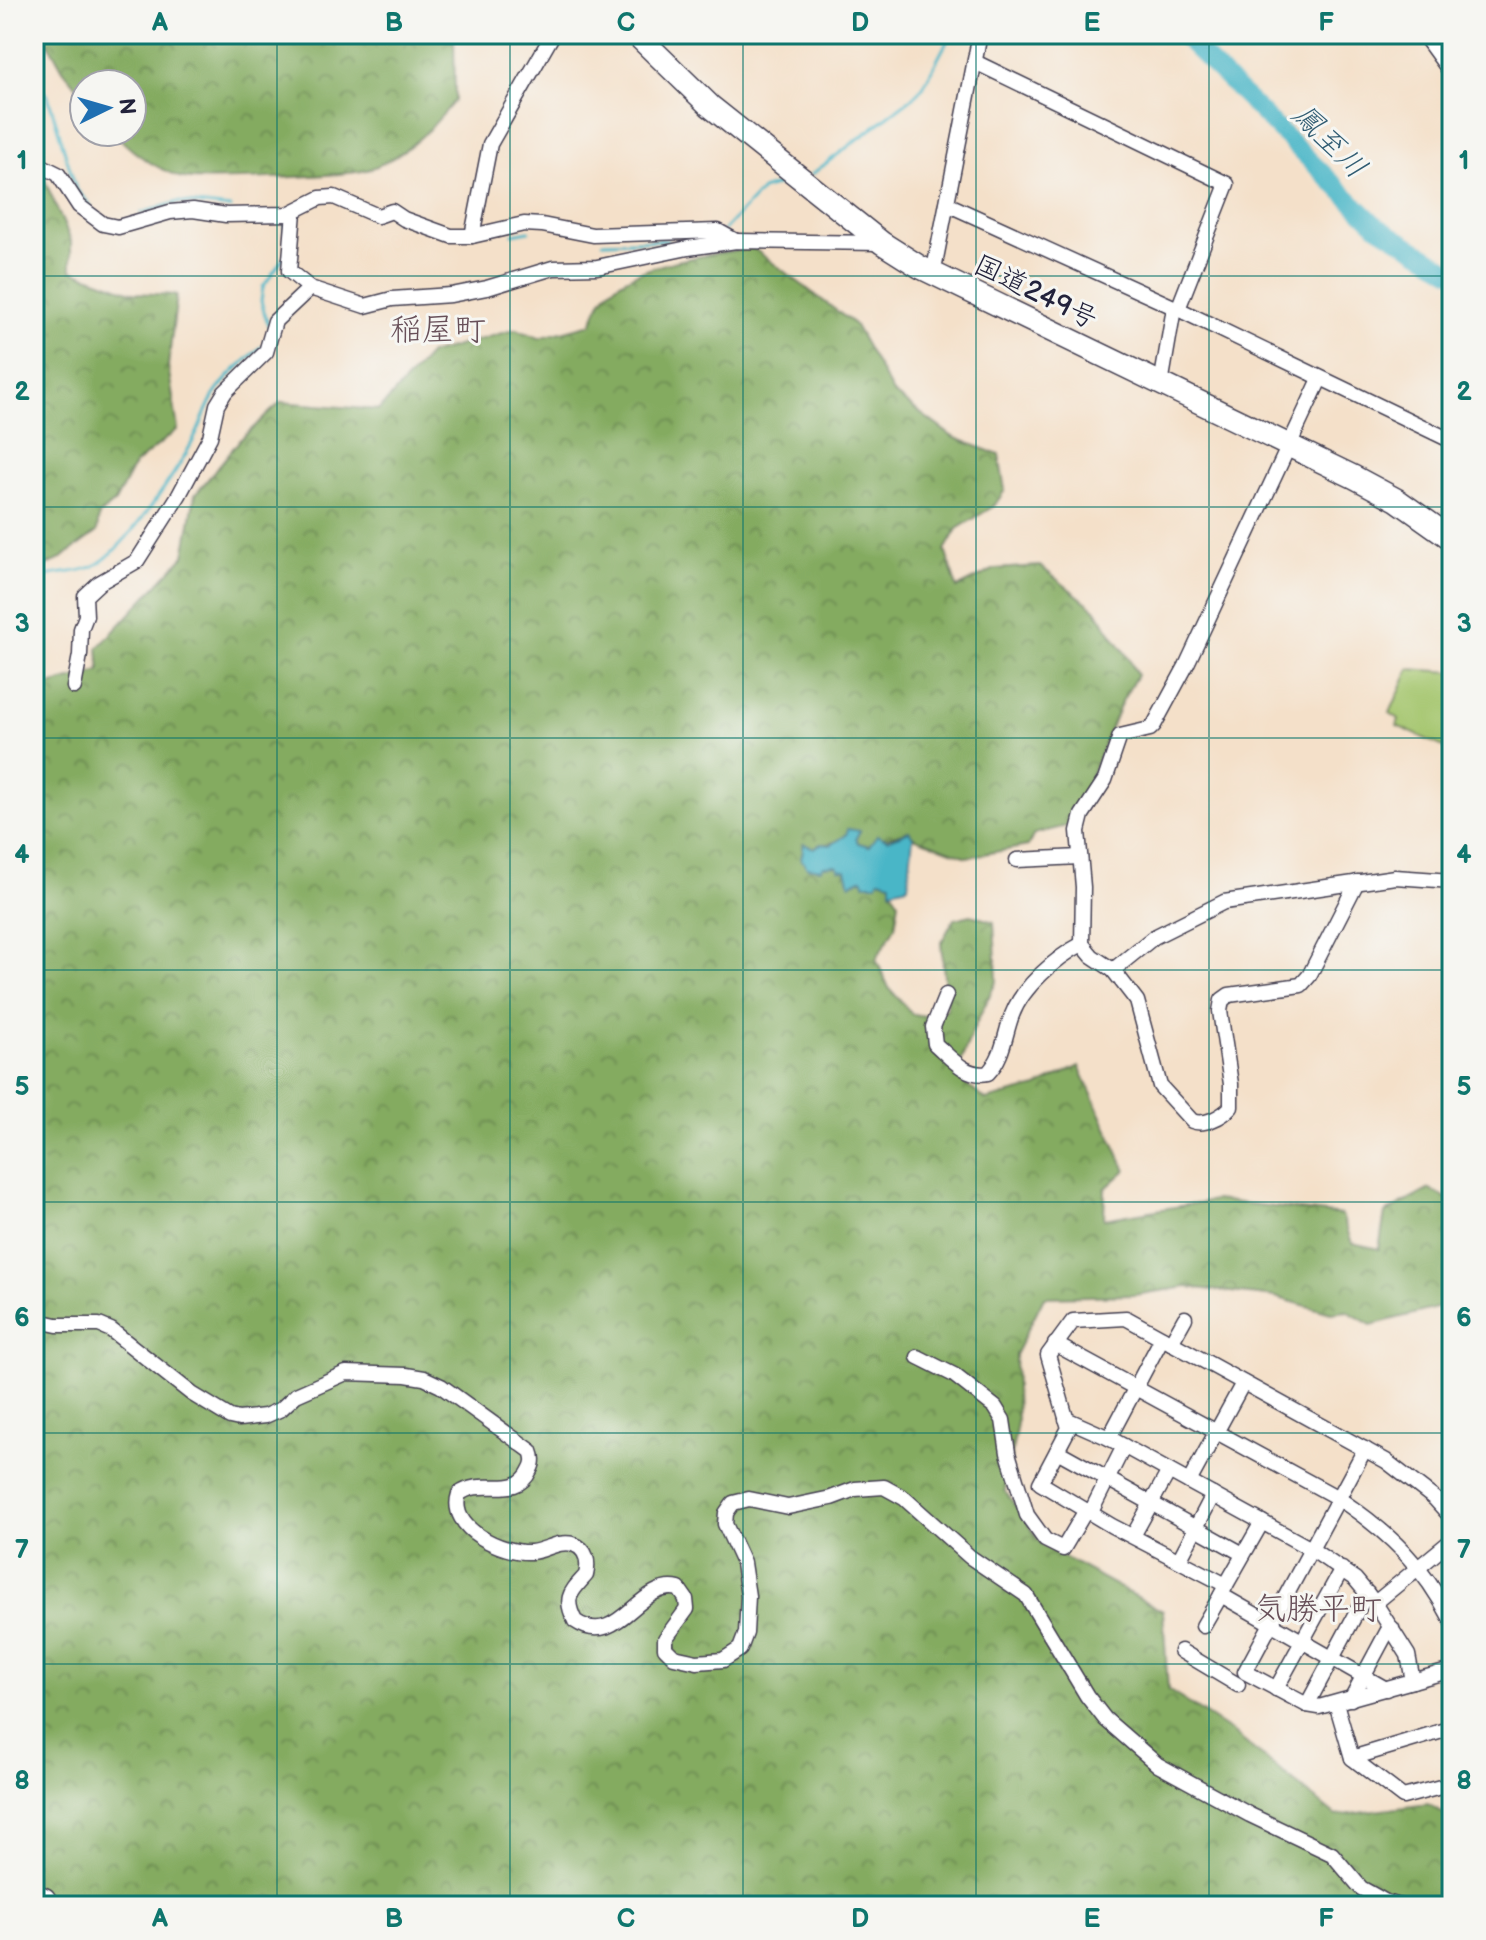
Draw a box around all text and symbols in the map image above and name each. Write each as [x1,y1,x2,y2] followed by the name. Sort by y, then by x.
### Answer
[151,8,168,39] text: A
[385,8,403,39] text: B
[617,8,635,39] text: C
[851,8,869,39] text: D
[1084,8,1101,39] text: E
[1318,8,1334,39] text: F
[68,68,148,148] north arrow
[112,97,141,116] text: N
[1285,97,1374,186] water label: 鳳至川
[17,146,27,177] text: 1
[1459,146,1469,177] text: 1
[968,248,1103,336] street label: 国道249号
[390,311,486,350] district label: 稲屋町
[14,377,30,408] text: 2
[1456,377,1472,408] text: 2
[14,609,30,640] text: 3
[1456,609,1472,640] text: 3
[14,840,30,871] text: 4
[1456,840,1472,871] text: 4
[14,1072,30,1103] text: 5
[1456,1072,1472,1103] text: 5
[14,1303,30,1334] text: 6
[1456,1303,1472,1334] text: 6
[15,1535,29,1566] text: 7
[1457,1535,1471,1566] text: 7
[1254,1590,1382,1629] district label: 気勝平町
[14,1766,30,1797] text: 8
[1456,1766,1472,1797] text: 8
[151,1904,168,1935] text: A
[385,1904,403,1935] text: B
[617,1904,635,1935] text: C
[851,1904,869,1935] text: D
[1084,1904,1101,1935] text: E
[1318,1904,1334,1935] text: F

